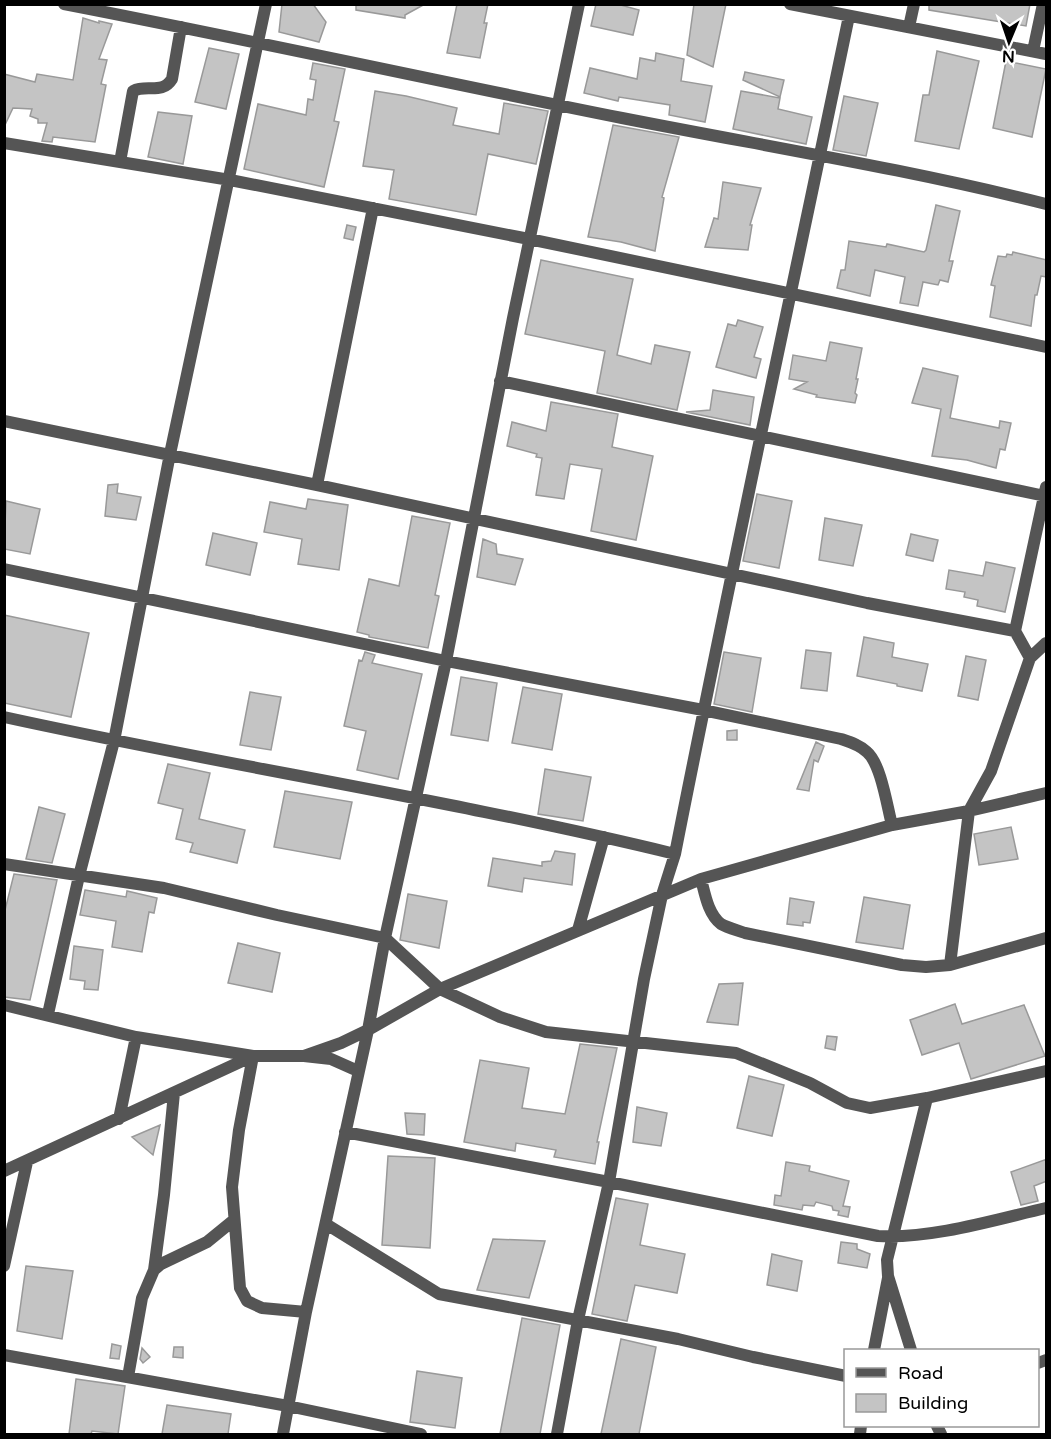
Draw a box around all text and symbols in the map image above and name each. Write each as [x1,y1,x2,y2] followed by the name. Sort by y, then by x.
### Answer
[979,12,1039,72] north arrow
[1002,46,1015,66] text: N
[844,1349,1039,1427] legend
[898,1362,943,1384] text: Road
[898,1392,968,1414] text: Building

